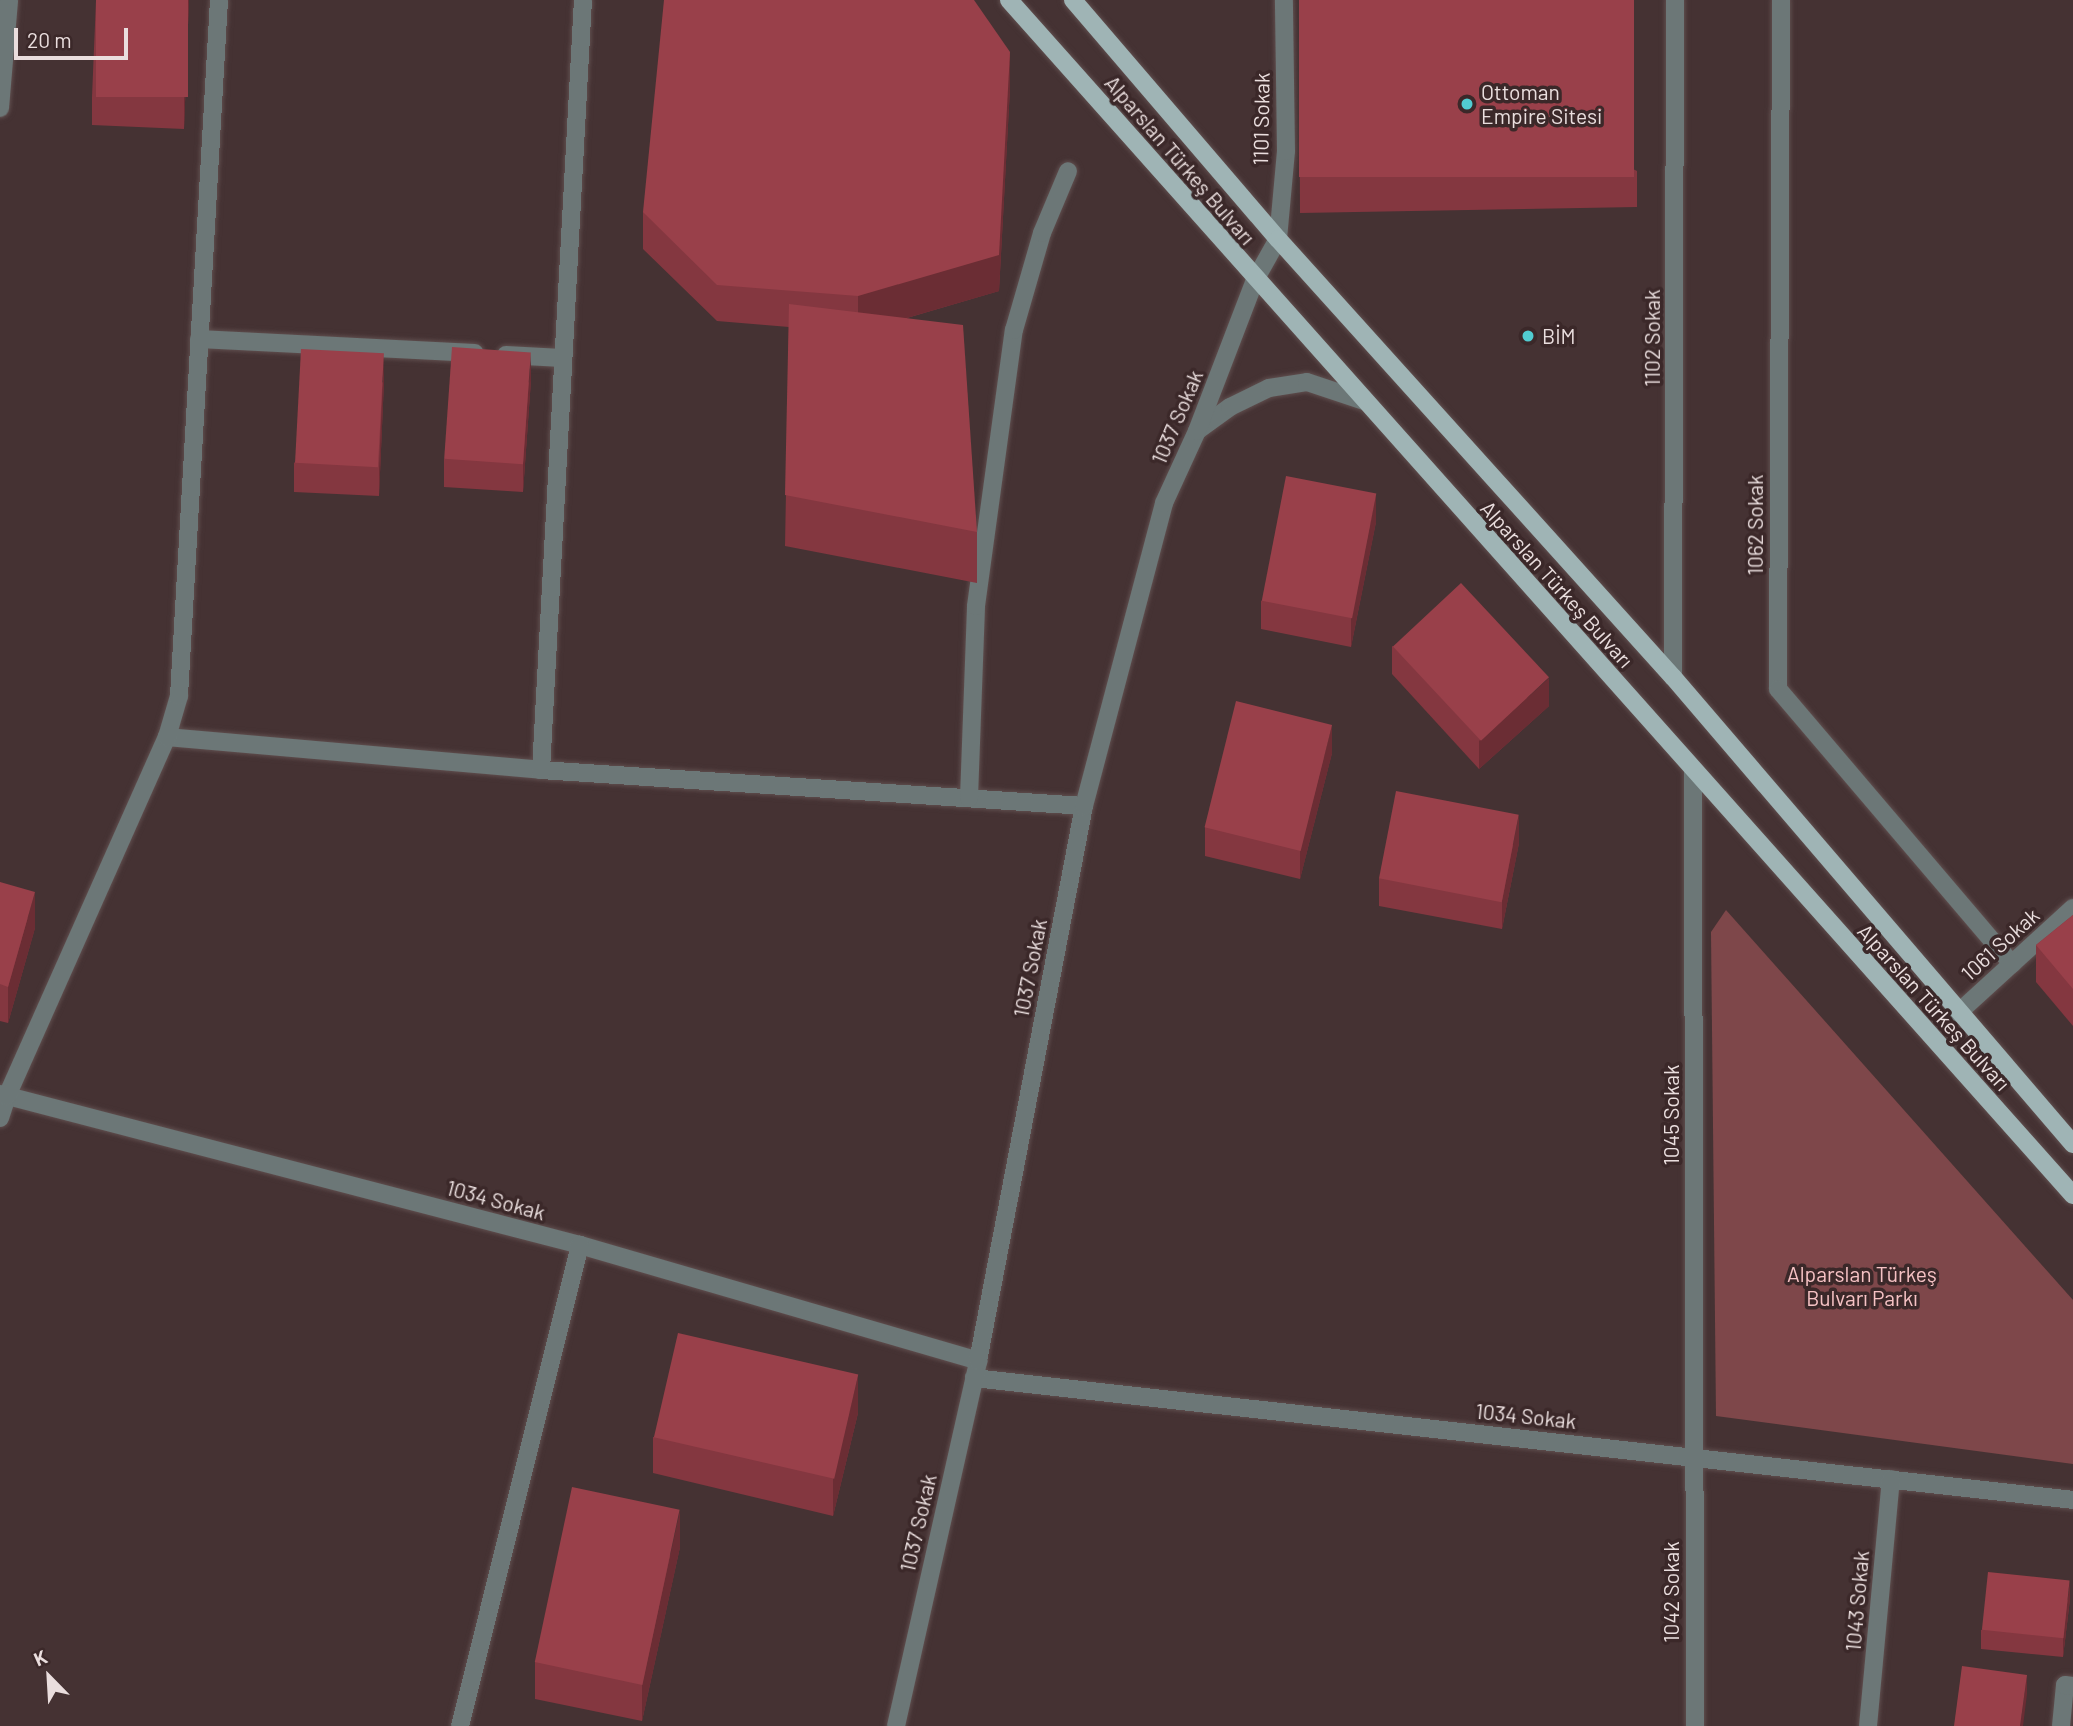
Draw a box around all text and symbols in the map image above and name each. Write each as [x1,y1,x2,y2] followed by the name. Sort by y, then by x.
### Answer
[18,14,131,58] scale bar
[27,27,72,52] text: 20 m
[1100,70,1260,250] street label: Alparslan Türkeş Bulvarı
[1248,72,1274,166] street label: 1101 Sokak
[1481,79,1602,129] place label: Ottoman Empire Sitesi
[1459,96,1475,112] marker: Ottoman Empire Sitesi
[1639,289,1665,387] street label: 1102 Sokak
[1542,323,1576,349] place label: BİM
[1520,328,1536,344] marker: BİM
[1146,366,1208,468] street label: 1037 Sokak
[1742,475,1768,575] street label: 1062 Sokak
[1475,495,1639,673] street label: Alparslan Türkeş Bulvarı
[1956,902,2044,986] street label: 1061 Sokak
[1008,917,1052,1019] street label: 1037 Sokak
[1852,918,2016,1096] street label: Alparslan Türkeş Bulvarı
[1658,1064,1684,1166] street label: 1045 Sokak
[444,1175,548,1225] street label: 1034 Sokak
[1787,1261,1937,1311] park label: Alparslan Türkeş Bulvarı Parkı
[1474,1398,1578,1434] street label: 1034 Sokak
[895,1472,941,1574] street label: 1037 Sokak
[1658,1541,1684,1643] street label: 1042 Sokak
[1840,1550,1874,1652] street label: 1043 Sokak
[14,1642,84,1712] north arrow
[30,1644,50,1670] text: K

